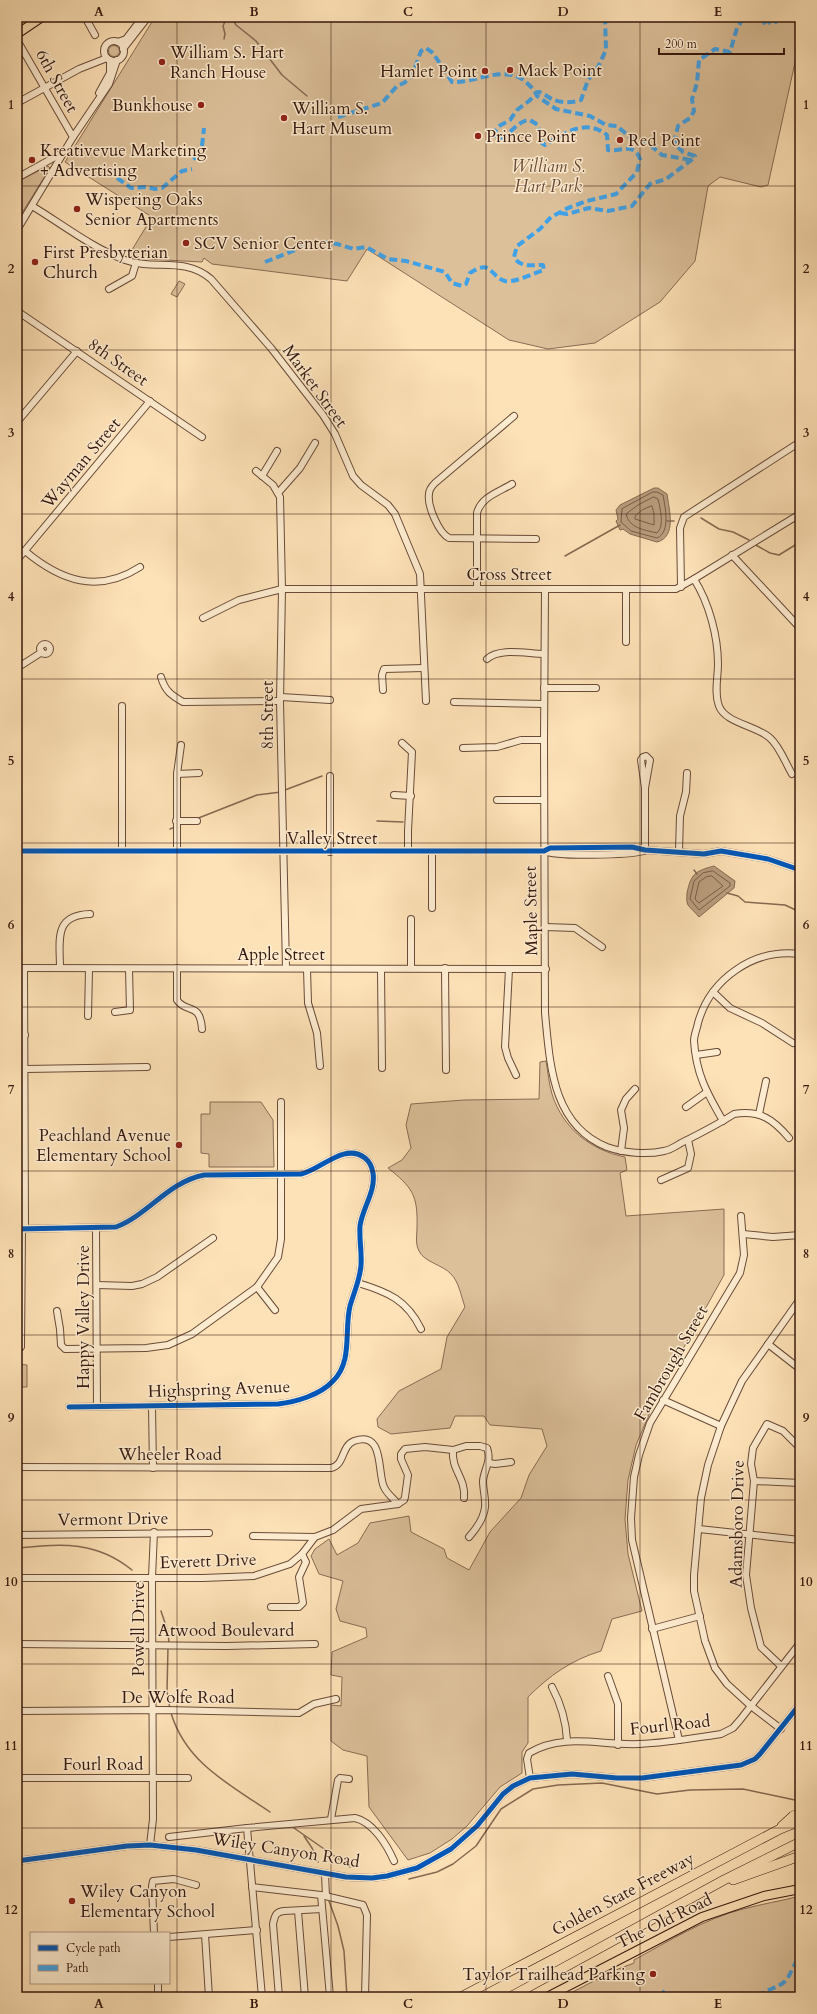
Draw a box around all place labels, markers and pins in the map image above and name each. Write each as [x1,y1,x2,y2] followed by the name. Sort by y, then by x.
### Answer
[169,41,284,84] place label: William S. Hart Ranch House
[157,57,167,67] marker: William S. Hart Ranch House
[518,59,602,82] place label: Mack Point
[380,60,478,83] place label: Hamlet Point
[505,65,515,75] marker: Mack Point
[480,66,490,76] marker: Hamlet Point
[112,94,193,117] place label: Bunkhouse
[291,97,393,140] place label: William S. Hart Museum
[196,100,206,110] marker: Bunkhouse
[279,113,289,123] marker: William S. Hart Museum
[486,125,576,148] place label: Prince Point
[628,129,701,152] place label: Red Point
[473,131,483,141] marker: Prince Point
[615,135,625,145] marker: Red Point
[40,139,207,182] place label: Kreativevue Marketing + Advertising
[27,155,37,165] marker: Kreativevue Marketing + Advertising
[84,188,219,231] place label: Wispering Oaks Senior Apartments
[72,204,82,214] marker: Wispering Oaks Senior Apartments
[194,232,334,255] place label: SCV Senior Center
[181,238,191,248] marker: SCV Senior Center
[43,241,168,284] place label: First Presbyterian Church
[30,257,40,267] marker: First Presbyterian Church
[36,1124,172,1167] place label: Peachland Avenue Elementary School
[174,1140,184,1150] marker: Peachland Avenue Elementary School
[79,1880,216,1923] place label: Wiley Canyon Elementary School
[67,1896,77,1906] marker: Wiley Canyon Elementary School
[462,1963,645,1986] place label: Taylor Trailhead Parking
[648,1969,658,1979] marker: Taylor Trailhead Parking

